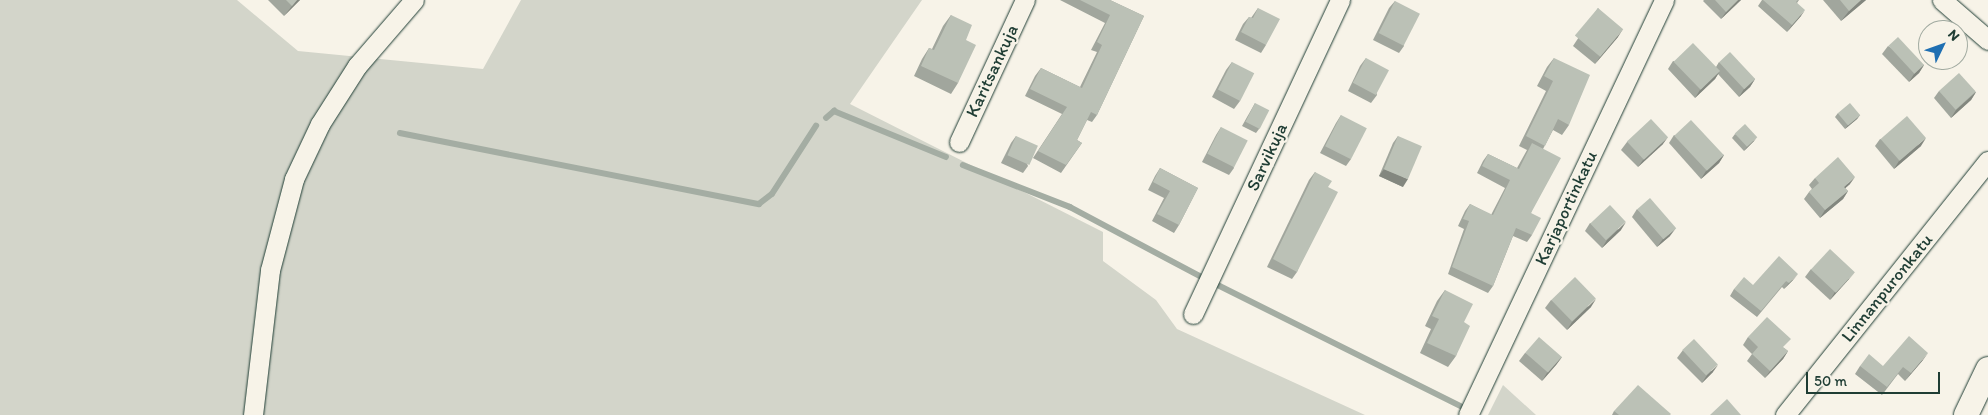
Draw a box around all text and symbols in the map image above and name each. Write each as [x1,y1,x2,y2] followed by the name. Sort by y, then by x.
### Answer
[1918,20,1968,70] north arrow
[961,21,1023,121] street label: Karitsankuja
[1944,26,1963,44] text: N
[1242,119,1292,195] street label: Sarvikuja
[1530,147,1602,269] street label: Karjaportinkatu
[1837,229,1937,347] street label: Linnanpuronkatu
[1808,362,1942,394] scale bar
[1814,372,1847,390] text: 50 m

